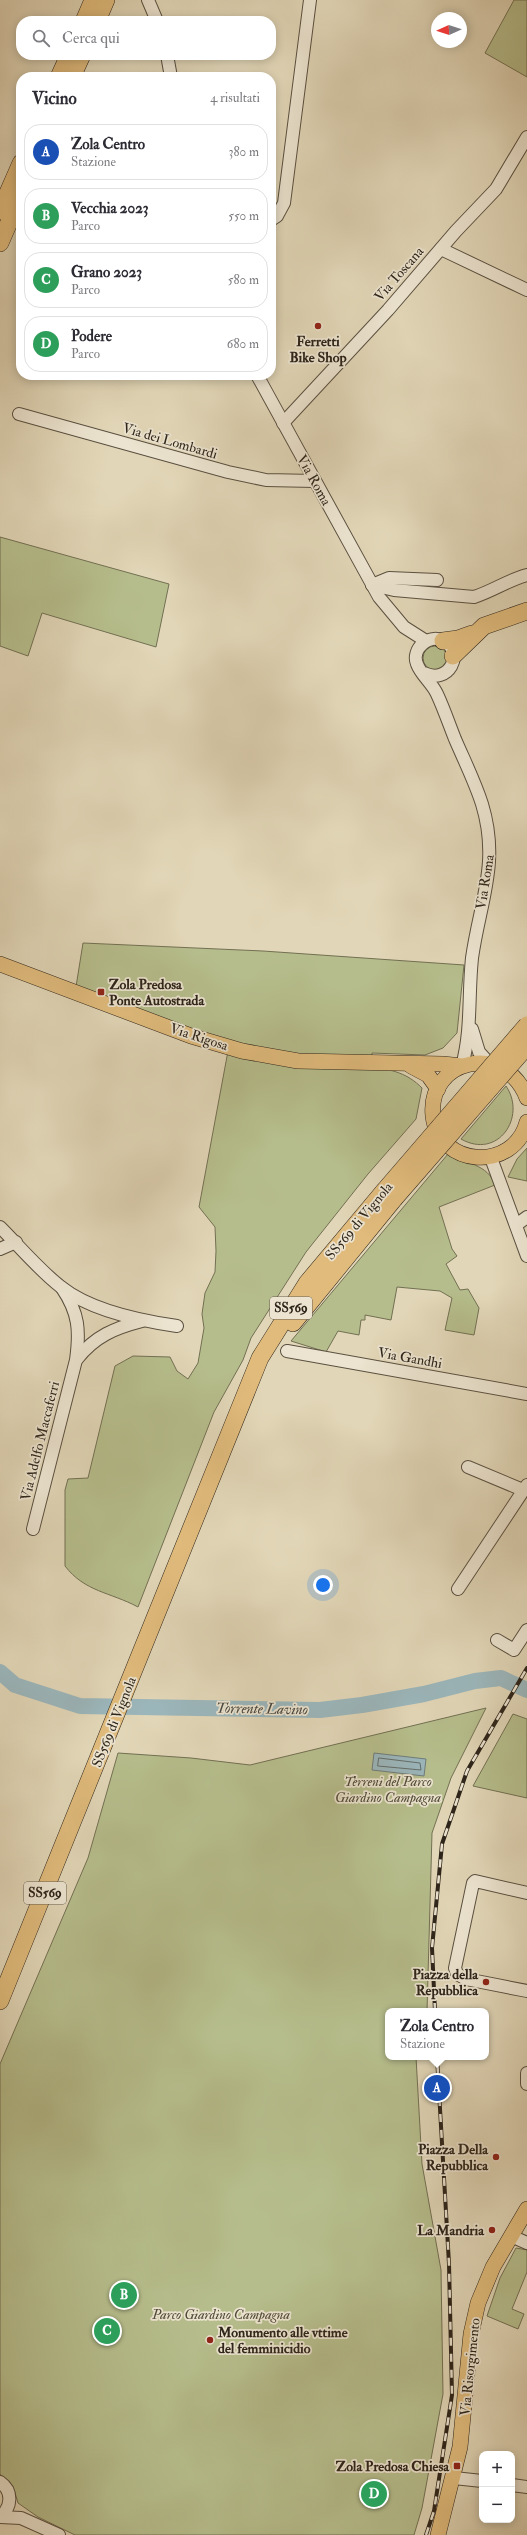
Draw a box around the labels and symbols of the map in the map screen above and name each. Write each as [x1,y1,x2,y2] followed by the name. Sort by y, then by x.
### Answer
[431,12,467,48] north arrow
[371,243,427,305] street label: Via Toscana
[313,321,323,331] marker: Ferretti Bike Shop
[289,333,347,367] place label: Ferretti Bike Shop
[121,419,220,463] street label: Via dei Lombardi
[293,452,335,509] street label: Via Roma
[472,853,498,911] street label: Via Roma
[109,976,205,1009] place label: Zola Predosa Ponte Autostrada
[96,987,106,997] marker: Zola Predosa Ponte Autostrada
[168,1020,230,1054] street label: Via Rigosa
[322,1179,397,1263] street label: SS569 di Vignola
[270,1297,312,1319] road number: SS569
[377,1344,444,1372] street label: Via Gandhi
[17,1379,63,1502] street label: Via Adelfo Maccaferri
[313,1575,333,1595] your location
[88,1674,140,1770] street label: SS569 di Vignola
[216,1699,308,1719] water label: Torrente Lavino
[335,1773,441,1806] park label: Terreni del Parco Giardino Campagna
[24,1882,66,1904] road number: SS569
[412,1966,479,2000] place label: Piazza della Repubblica
[481,1977,491,1987] marker: Piazza della Repubblica
[424,2073,450,2103] pin: A
[418,2141,489,2175] place label: Piazza Della Repubblica
[491,2152,501,2162] marker: Piazza Della Repubblica
[417,2222,485,2239] place label: La Mandria
[487,2225,497,2235] marker: La Mandria
[111,2280,137,2310] pin: B
[151,2306,290,2323] park label: Parco Giardino Campagna
[94,2316,120,2346] pin: C
[456,2317,484,2417] street label: Via Risorgimento
[217,2324,348,2357] place label: Monumento alle vttime del femminicidio
[205,2335,215,2345] marker: Monumento alle vttime del femminicidio
[336,2458,450,2475] place label: Zola Predosa Chiesa
[452,2461,462,2471] marker: Zola Predosa Chiesa
[361,2479,387,2509] pin: D

